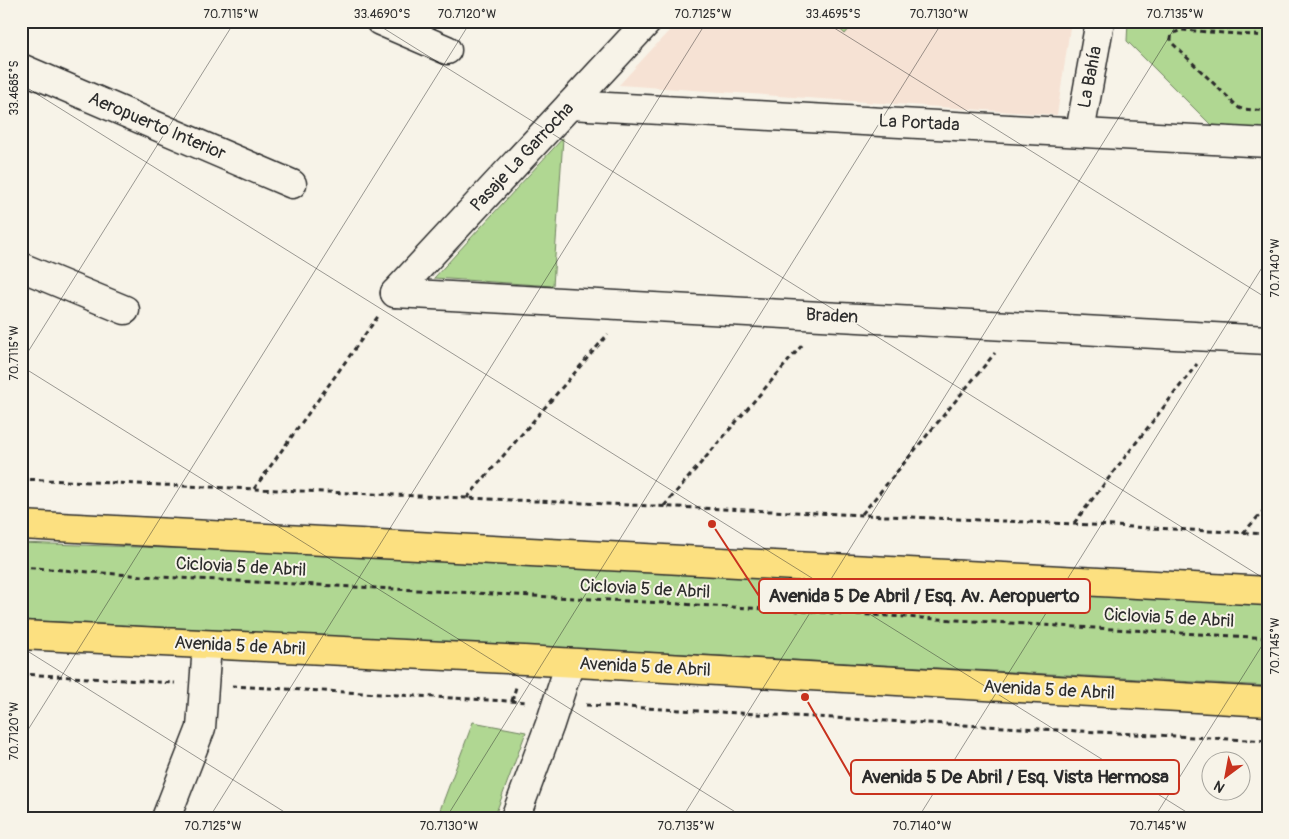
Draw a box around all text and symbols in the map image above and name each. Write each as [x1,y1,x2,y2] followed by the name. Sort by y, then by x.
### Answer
[204,7,258,22] text: 70.7115°W
[354,7,410,22] text: 33.4690°S
[438,7,496,22] text: 70.7120°W
[675,7,731,22] text: 70.7125°W
[806,7,860,22] text: 33.4695°S
[910,7,968,22] text: 70.7130°W
[1147,7,1203,22] text: 70.7135°W
[1073,44,1107,110] street label: La Bahía
[7,61,22,115] text: 33.4685°S
[85,87,230,166] street label: Aeropuerto Interior
[465,97,579,217] street label: Pasaje La Garrocha
[878,109,960,137] street label: La Portada
[1268,239,1283,297] text: 70.7140°W
[805,303,859,329] street label: Braden
[7,326,22,380] text: 70.7115°W
[175,552,307,582] street label: Ciclovia 5 de Abril
[579,574,711,604] street label: Ciclovia 5 de Abril
[759,579,1090,613] callout: Avenida 5 De Abril / Esq. Av. Aeropuerto
[769,584,1080,608] text: Avenida 5 De Abril / Esq. Av. Aeropuerto
[1103,603,1235,633] street label: Ciclovia 5 de Abril
[1268,617,1283,675] text: 70.7145°W
[174,631,306,661] street label: Avenida 5 de Abril
[579,652,711,682] street label: Avenida 5 de Abril
[983,675,1115,705] street label: Avenida 5 de Abril
[7,702,22,760] text: 70.7120°W
[1202,752,1252,802] north arrow
[851,760,1179,794] callout: Avenida 5 De Abril / Esq. Vista Hermosa
[861,765,1169,789] text: Avenida 5 De Abril / Esq. Vista Hermosa
[1211,777,1228,796] text: N
[185,819,241,834] text: 70.7125°W
[420,819,478,834] text: 70.7130°W
[658,819,714,834] text: 70.7135°W
[893,819,951,834] text: 70.7140°W
[1129,819,1187,834] text: 70.7145°W

